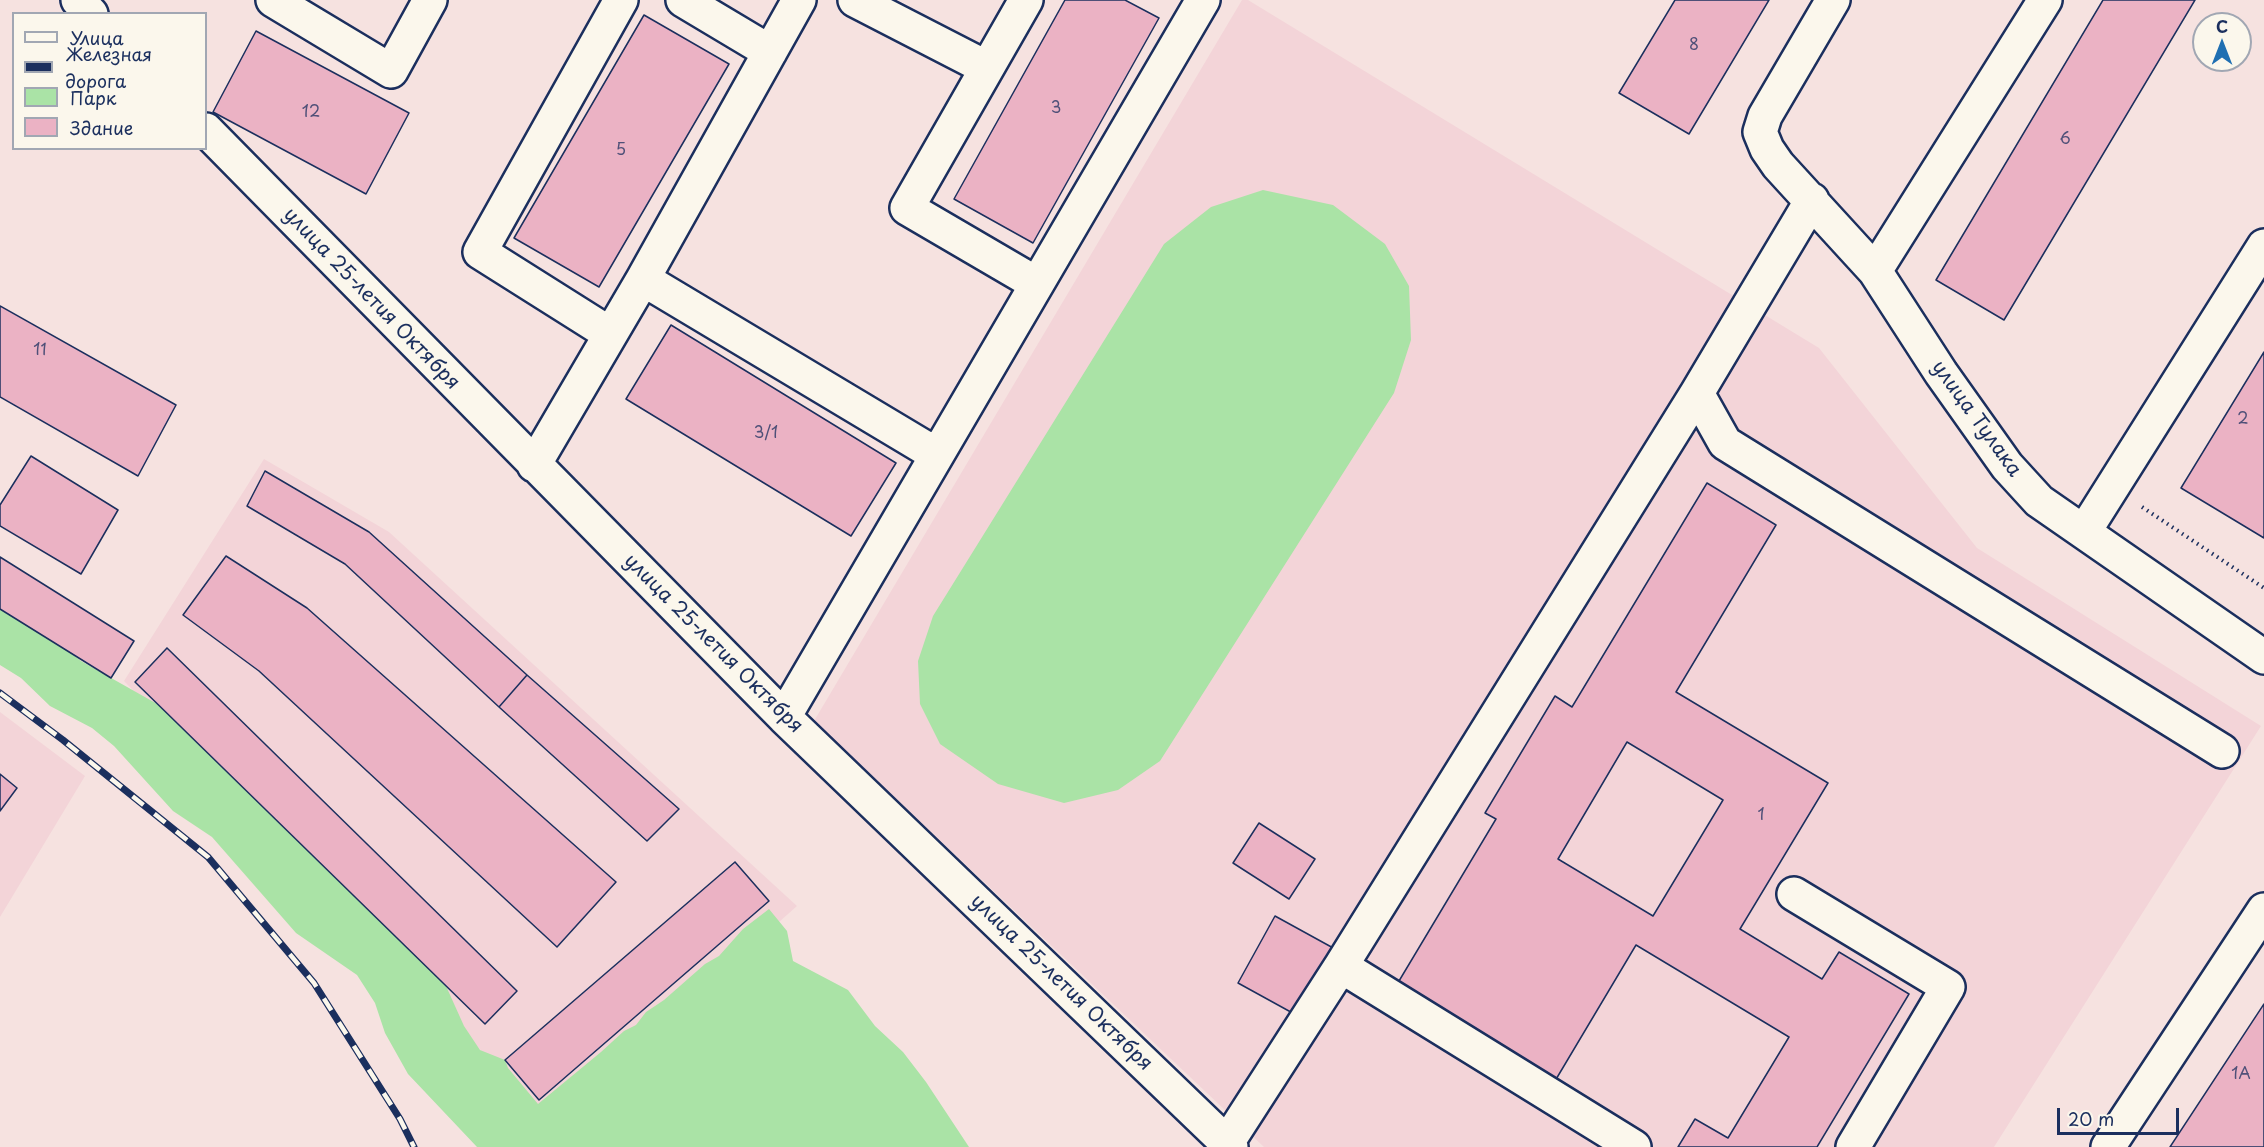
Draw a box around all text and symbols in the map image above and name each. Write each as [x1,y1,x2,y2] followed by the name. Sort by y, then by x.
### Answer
[12,12,207,150] legend
[2192,12,2252,72] north arrow
[2216,14,2228,38] text: С
[70,24,124,51] text: Улица
[1689,36,1699,56] house number: 8
[65,40,152,94] text: Железная дорога
[70,84,116,111] text: Парк
[1051,99,1061,119] house number: 3
[302,103,320,123] house number: 12
[70,114,133,141] text: Здание
[2059,130,2071,150] house number: 6
[616,141,626,161] house number: 5
[278,203,464,395] street label: улица 25-летия Октября
[33,341,47,361] house number: 11
[1926,356,2026,482] street label: улица Тулака
[2237,410,2249,430] house number: 2
[754,424,778,444] house number: 3/1
[618,549,808,739] street label: улица 25-летия Октября
[1757,806,1765,826] house number: 1
[965,890,1157,1076] street label: улица 25-летия Октября
[2231,1065,2251,1085] house number: 1А
[2060,1096,2182,1134] scale bar
[2068,1105,2114,1132] text: 20 m

